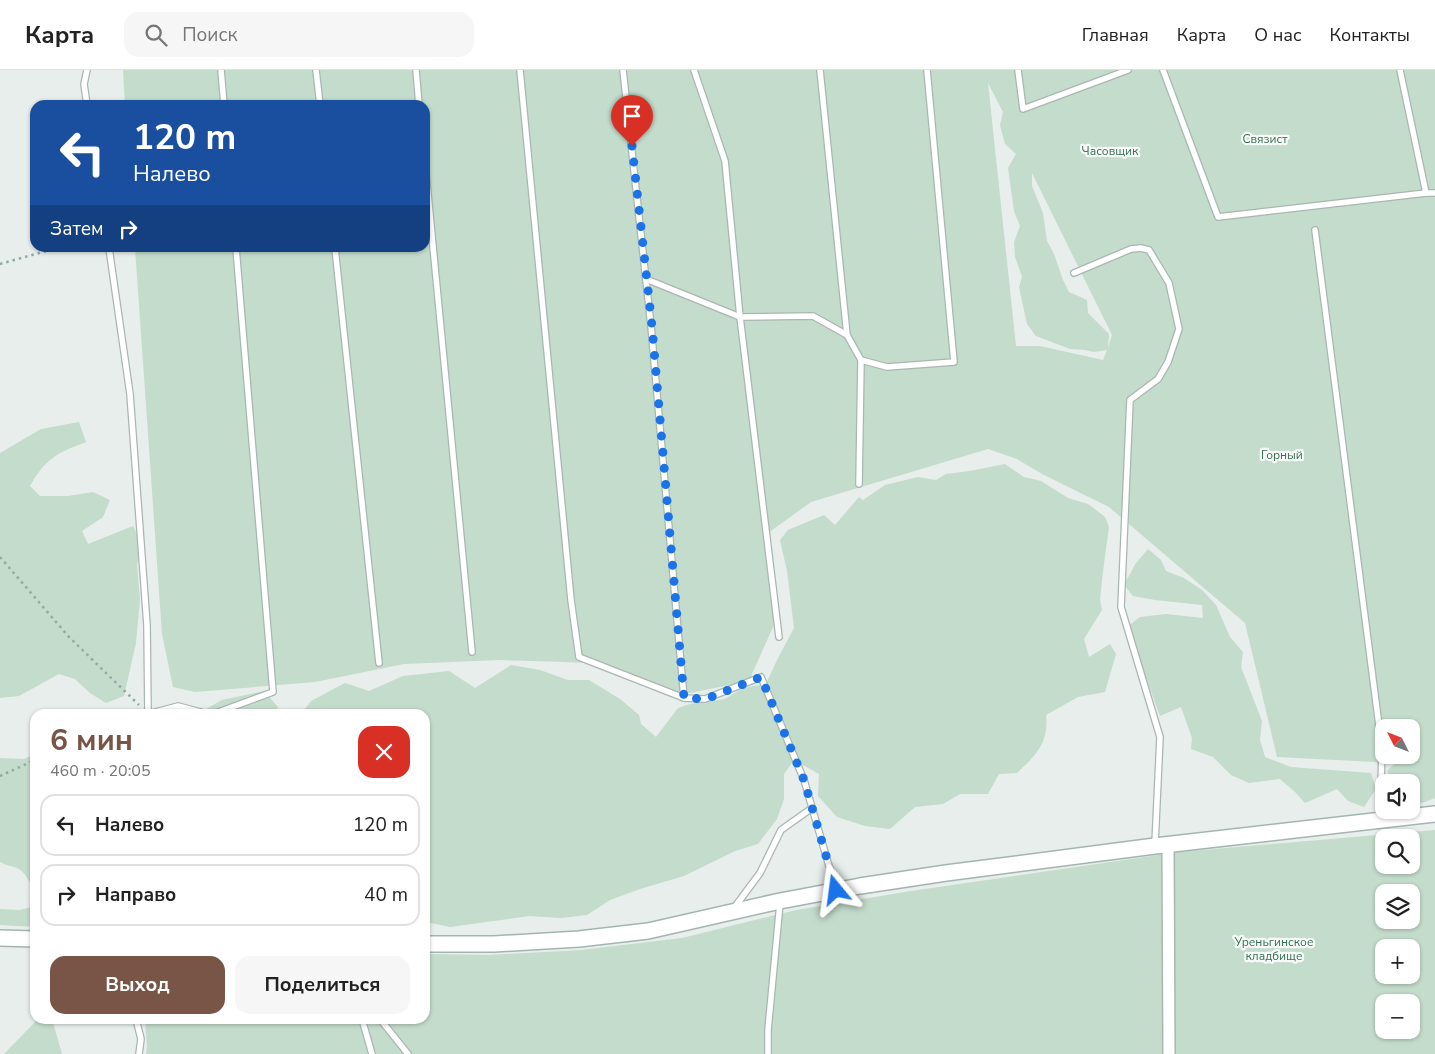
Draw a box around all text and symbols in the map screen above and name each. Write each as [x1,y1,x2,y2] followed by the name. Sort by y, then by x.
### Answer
[124,12,474,57] search box
[25,19,94,51] text: Карта
[142,21,170,49] icon: search
[182,22,237,48] text: Поиск
[1082,23,1149,47] text: Главная
[1177,23,1226,47] text: Карта
[1254,23,1302,47] text: О нас
[1330,23,1410,47] text: Контакты
[611,95,653,146] pin
[618,102,646,130] icon: arrive
[133,114,236,161] text: 120 m
[50,120,115,185] icon: left
[1242,131,1288,147] park label: Связист
[1082,143,1139,159] park label: Часовщик
[133,159,211,189] text: Налево
[114,215,142,243] icon: right
[50,216,104,242] text: Затем
[1261,447,1303,463] park label: Горный
[1375,719,1420,764] north arrow
[1375,719,1420,1039] map controls
[50,720,133,761] text: 6 мин
[358,726,410,778] button: close
[50,760,151,782] text: 460 m · 20:05
[1375,774,1420,819] button: sound
[52,811,80,839] icon: left
[95,812,164,838] text: Налево
[353,812,408,838] text: 120 m
[1375,829,1420,874] button: search
[809,863,861,915] position arrow
[52,881,80,909] icon: right
[95,882,176,908] text: Направо
[364,882,408,908] text: 40 m
[1375,884,1420,929] button: layers
[1234,934,1313,964] park label: Уреньгинское кладбище
[1375,939,1420,984] button: +
[50,956,225,1014] button: Выход
[235,956,410,1014] button: Поделиться
[1375,994,1420,1039] button: −

